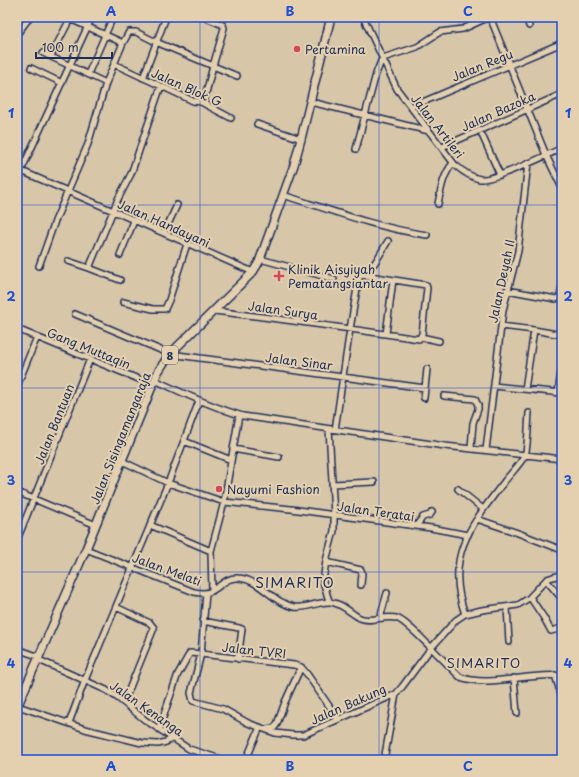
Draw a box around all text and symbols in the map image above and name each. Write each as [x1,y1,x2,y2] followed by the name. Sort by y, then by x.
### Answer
[106,1,116,20] text: A
[286,1,295,20] text: B
[463,1,473,20] text: C
[36,34,112,60] scale bar
[42,38,79,56] text: 100 m
[305,40,366,58] place label: Pertamina
[292,44,302,54] marker: Pertamina
[449,45,515,85] street label: Jalan Regu
[149,63,225,111] street label: Jalan Blok G
[458,86,538,135] street label: Jalan Bazoka
[407,90,469,162] street label: Jalan Artileri
[8,103,14,122] text: 1
[565,103,571,122] text: 1
[115,195,213,251] street label: Jalan Handayani
[483,238,519,324] street label: Jalan Deyah II
[288,260,389,292] place label: Klinik Aisyiyah Pematangsiantar
[273,270,285,282] marker: Klinik Aisyiyah Pematangsiantar
[6,286,16,305] text: 2
[563,286,573,305] text: 2
[247,296,320,324] street label: Jalan Surya
[44,323,134,373] street label: Gang Muttaqin
[162,346,178,364] road number: 8
[264,348,334,374] street label: Jalan Sinar
[85,369,155,507] street label: Jalan Sisingamangaraja
[30,381,78,467] street label: Jalan Bantuan
[7,470,16,489] text: 3
[564,470,573,489] text: 3
[227,480,320,498] place label: Nayumi Fashion
[214,484,224,494] marker: Nayumi Fashion
[336,497,416,525] street label: Jalan Teratai
[130,548,204,590] street label: Jalan Melati
[255,572,335,593] district label: SIMARITO
[221,638,287,662] street label: Jalan TVRI
[7,653,16,672] text: 4
[447,653,521,672] district label: SIMARITO
[564,653,573,672] text: 4
[107,676,188,740] street label: Jalan Kenanga
[307,679,389,729] street label: Jalan Bakung
[106,756,116,775] text: A
[286,756,295,775] text: B
[463,756,473,775] text: C

